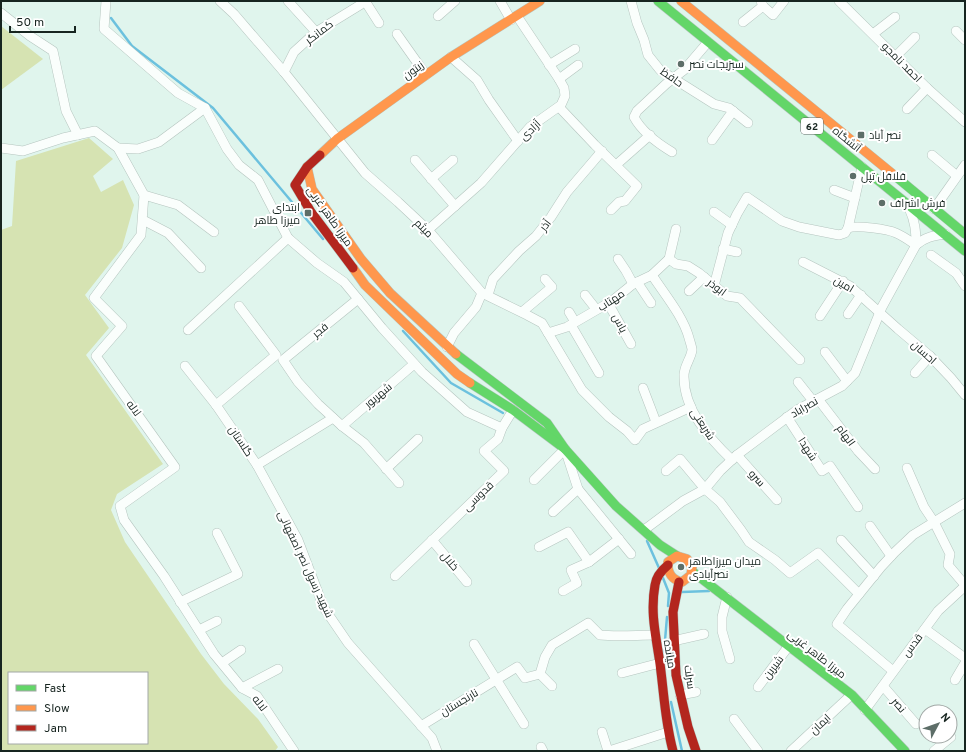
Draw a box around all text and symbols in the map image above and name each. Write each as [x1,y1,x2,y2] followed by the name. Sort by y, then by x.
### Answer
[10,8,75,34] scale bar
[16,15,44,31] text: 50 m
[302,18,337,48] street label: کمانگر
[878,40,924,86] street label: احمد نامجو
[400,58,427,83] street label: زیتون
[688,58,744,72] place label: سبزیجات نصر
[676,59,686,69] marker: سبزیجات نصر
[657,65,686,91] street label: حافظ
[517,117,544,144] street label: آزادی
[801,118,823,134] road number: 62
[829,124,864,156] street label: آتشگاه
[869,129,901,143] place label: نصر آباد
[856,130,866,140] marker: نصر آباد
[861,170,906,184] place label: فلافل تپل
[848,171,858,181] marker: فلافل تپل
[303,184,355,249] street label: میرزا طاهر غربی
[890,197,945,211] place label: فرش اشراف
[877,198,887,208] marker: فرش اشراف
[253,201,300,228] place label: ابتدای میرزا طاهر
[303,208,313,218] marker: ابتدای میرزا طاهر
[411,216,436,241] street label: میثم
[536,217,555,235] street label: آذر
[831,273,856,296] street label: امین
[703,275,729,300] street label: ابوذر
[595,287,628,315] street label: مهتاب
[608,312,630,335] street label: یاس
[309,320,331,342] street label: فجر
[908,338,939,368] street label: احسان
[361,380,395,412] street label: شهریور
[788,394,821,421] street label: نصراباد
[123,398,144,419] street label: لاله
[687,406,718,443] street label: شریعتی
[833,422,858,449] street label: الهام
[225,424,256,460] street label: گلستان
[794,435,820,464] street label: شهدا
[745,467,768,490] street label: سرو
[460,479,497,515] street label: قدوسی
[274,509,336,620] street label: شهید رسول نصر اصفهانی
[437,549,461,574] street label: خلال
[688,555,761,582] place label: میدان میرزاطاهر نصرآبادی
[676,562,686,572] marker: میدان میرزاطاهر نصرآبادی
[784,628,849,682] street label: میرزا طاهر غربی
[899,631,926,660] street label: قدس
[660,639,678,669] street label: میانده
[760,653,787,682] street label: شیرین
[680,664,698,690] street label: سرلت
[8,672,148,744] legend
[44,681,66,697] text: Fast
[438,686,481,720] street label: نارنجستان
[249,693,270,714] street label: لاله
[887,695,909,716] street label: نصر
[44,701,70,717] text: Slow
[918,704,958,744] north arrow
[807,711,834,738] street label: ایمان
[937,711,953,726] text: N
[44,721,67,737] text: Jam

